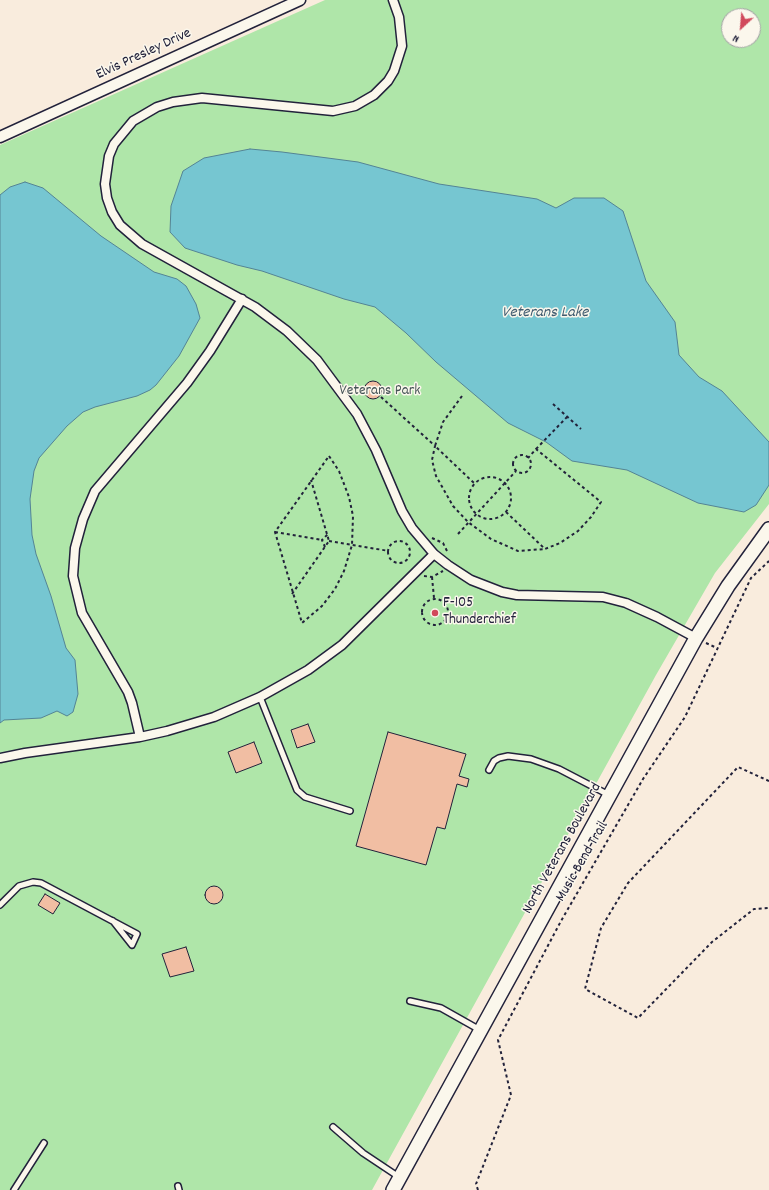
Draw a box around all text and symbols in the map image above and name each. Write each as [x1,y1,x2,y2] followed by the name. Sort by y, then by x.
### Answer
[721,8,761,48] north arrow
[94,25,194,85] street label: Elvis Presley Drive
[730,30,742,46] text: N
[502,304,588,324] water label: Veterans Lake
[340,383,420,401] park label: Veterans Park
[443,595,516,630] place label: F-105 Thunderchief
[430,608,440,618] marker: F-105 Thunderchief
[519,780,607,918] street label: North Veterans Boulevard
[553,819,613,905] street label: Music Bend Trail

